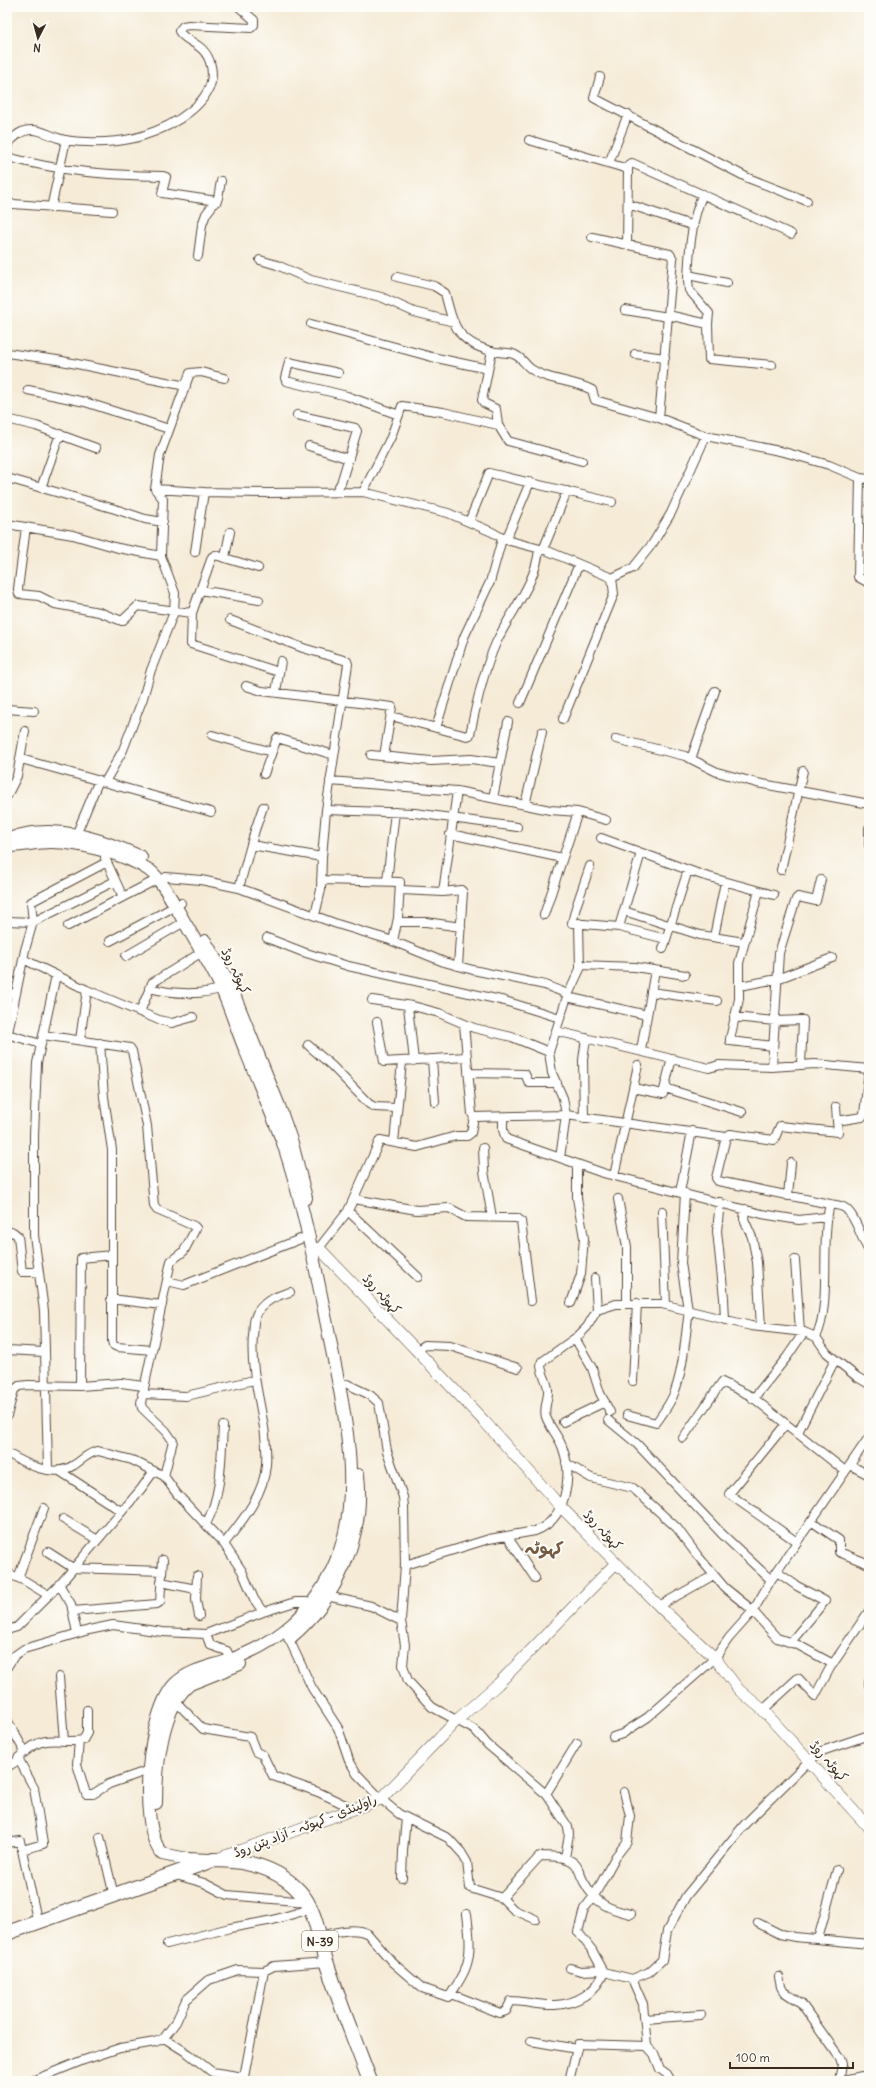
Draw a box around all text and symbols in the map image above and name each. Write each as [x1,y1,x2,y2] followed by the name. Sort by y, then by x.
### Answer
[18,18,58,58] north arrow
[32,41,41,55] text: N
[218,945,255,997] street label: کہوٹہ روڈ
[359,1270,405,1318] street label: کہوٹہ روڈ
[580,1506,627,1554] street label: کہوٹہ روڈ
[524,1537,564,1559] district label: کہوٹہ
[806,1737,852,1785] street label: کہوٹہ روڈ
[231,1791,379,1861] street label: راولپنڈی - کہوٹہ - آزاد پتن روڈ
[302,1931,338,1951] road number: N-39
[730,2044,853,2070] scale bar
[736,2050,770,2065] text: 100 m

